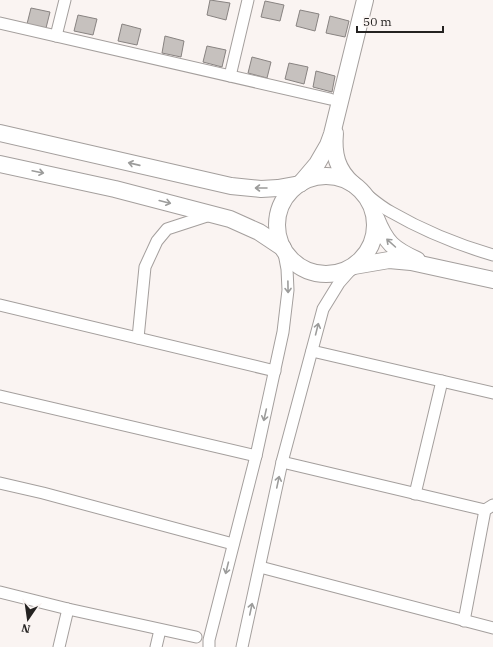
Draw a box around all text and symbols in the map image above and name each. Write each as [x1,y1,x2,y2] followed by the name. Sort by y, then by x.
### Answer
[357,8,443,34] scale bar
[363,14,392,29] text: 50 m
[128,159,141,167] one-way arrow
[31,169,44,177] one-way arrow
[255,184,268,192] one-way arrow
[158,199,171,206] one-way arrow
[386,238,396,248] one-way arrow
[284,280,292,293] one-way arrow
[314,323,321,336] one-way arrow
[261,408,268,421] one-way arrow
[274,476,282,489] one-way arrow
[223,561,231,574] one-way arrow
[8,599,48,639] north arrow
[247,603,255,616] one-way arrow
[20,621,32,637] text: N

